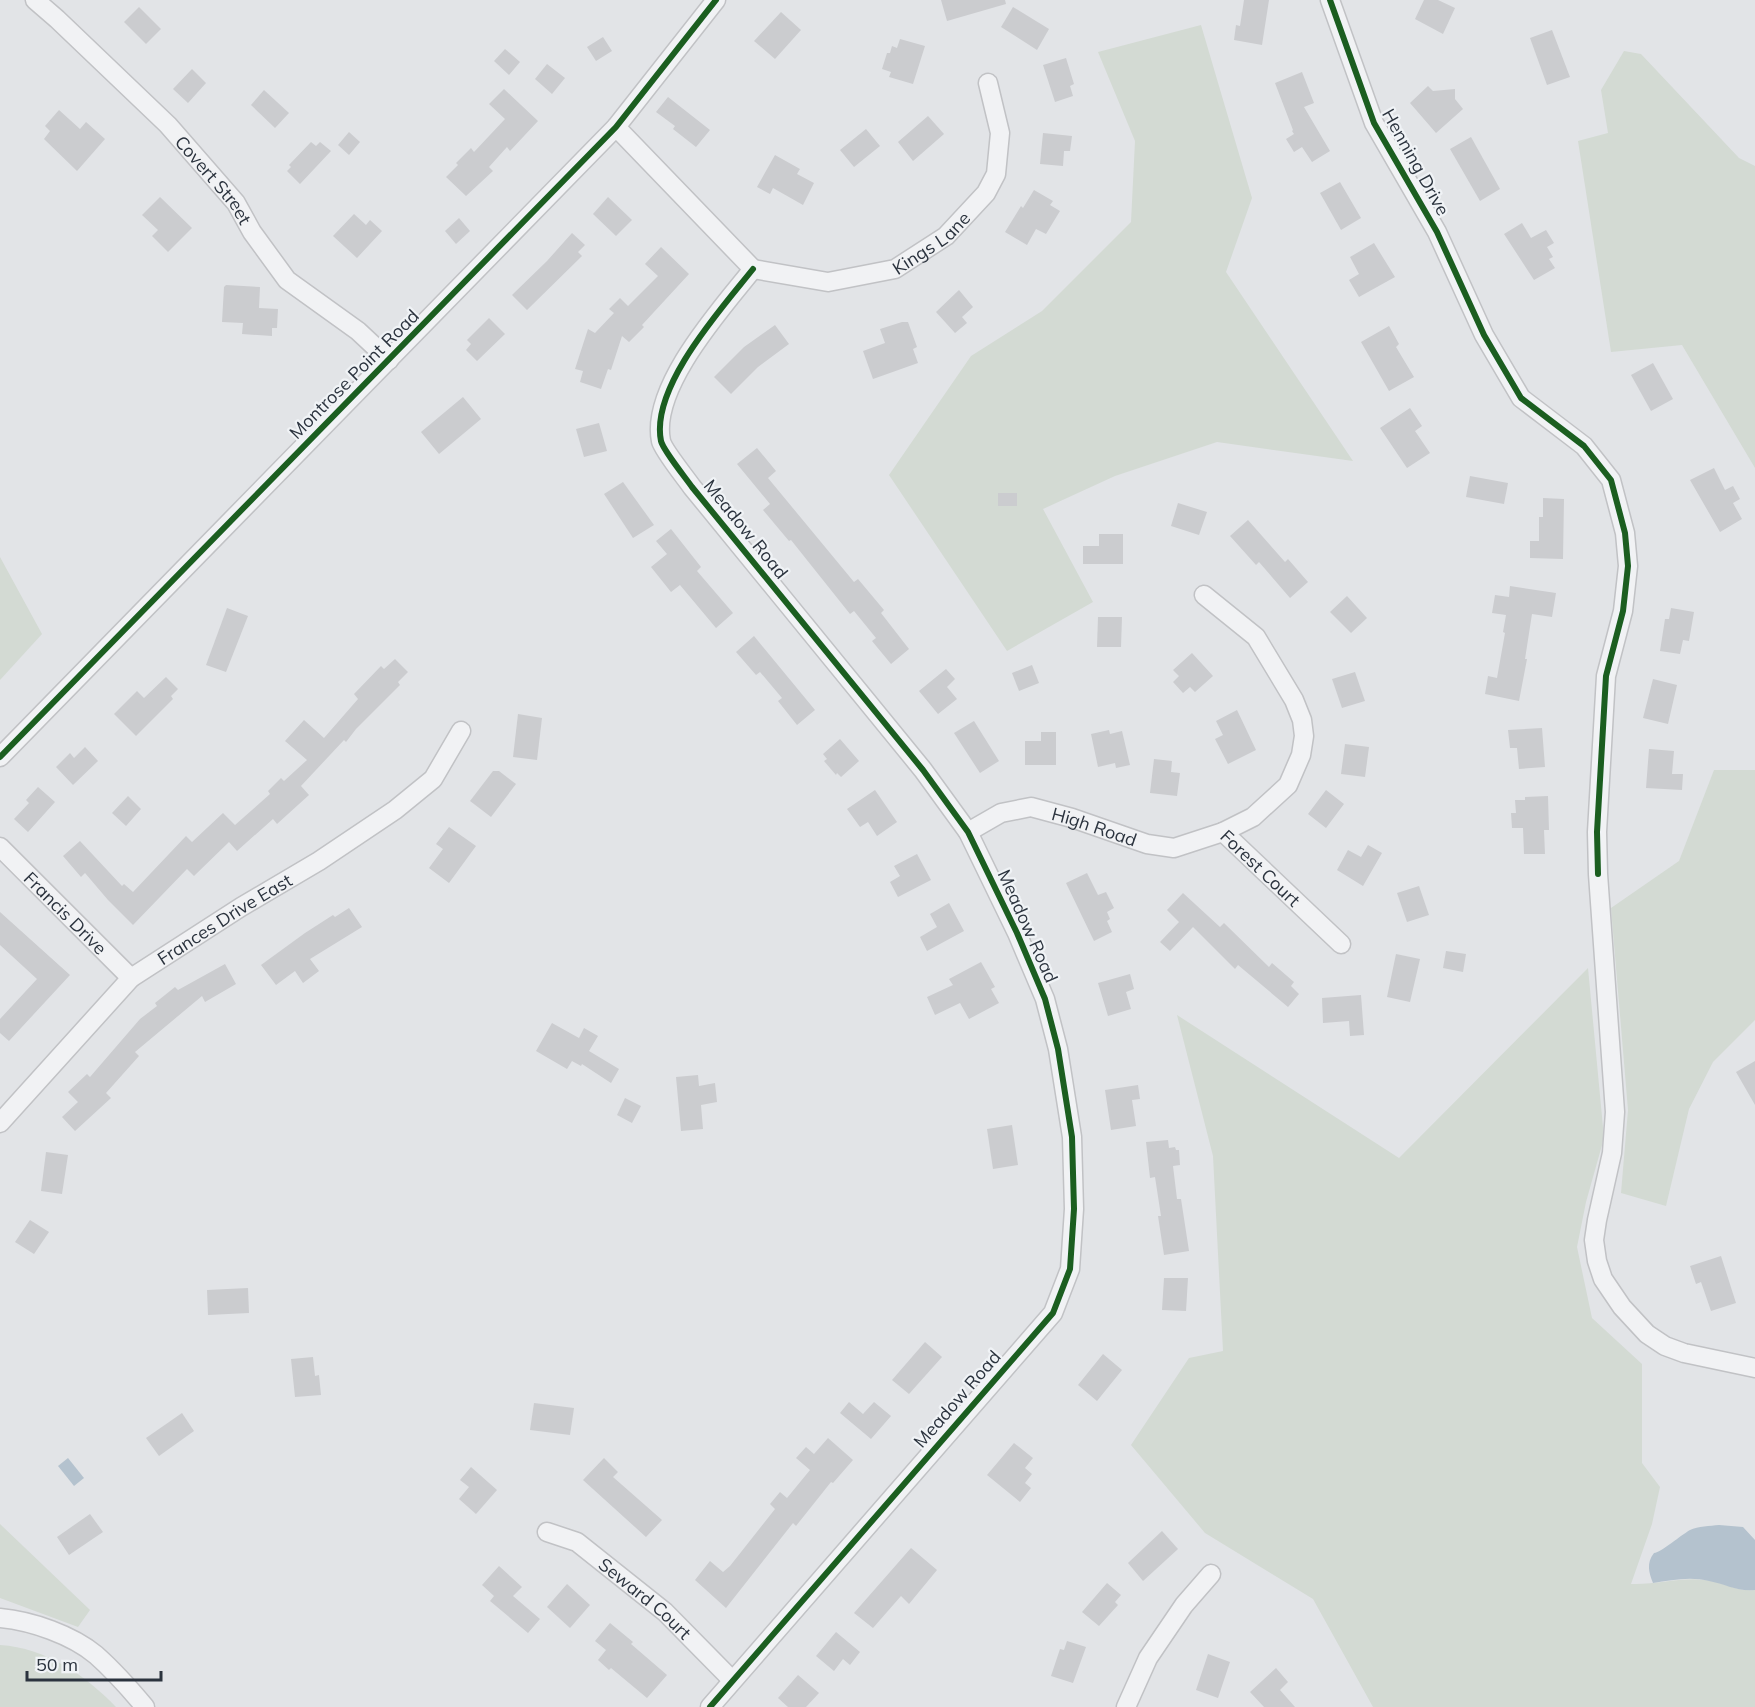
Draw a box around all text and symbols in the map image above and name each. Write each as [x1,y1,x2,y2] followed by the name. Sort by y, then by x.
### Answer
[1377,105,1455,219] street label: Henning Drive
[170,130,257,228] street label: Covert Street
[888,206,975,279] street label: Kings Lane
[284,304,424,444] street label: Montrose Point Road
[699,475,793,583] street label: Meadow Road
[1049,802,1140,851] street label: High Road
[1216,824,1306,911] street label: Forest Court
[19,866,112,959] street label: Francis Drive
[993,866,1063,986] street label: Meadow Road
[153,868,296,970] street label: Frances Drive East
[908,1346,1006,1452] street label: Meadow Road
[594,1552,697,1644] street label: Seward Court
[27,1644,160,1682] scale bar
[36,1653,78,1676] text: 50 m

